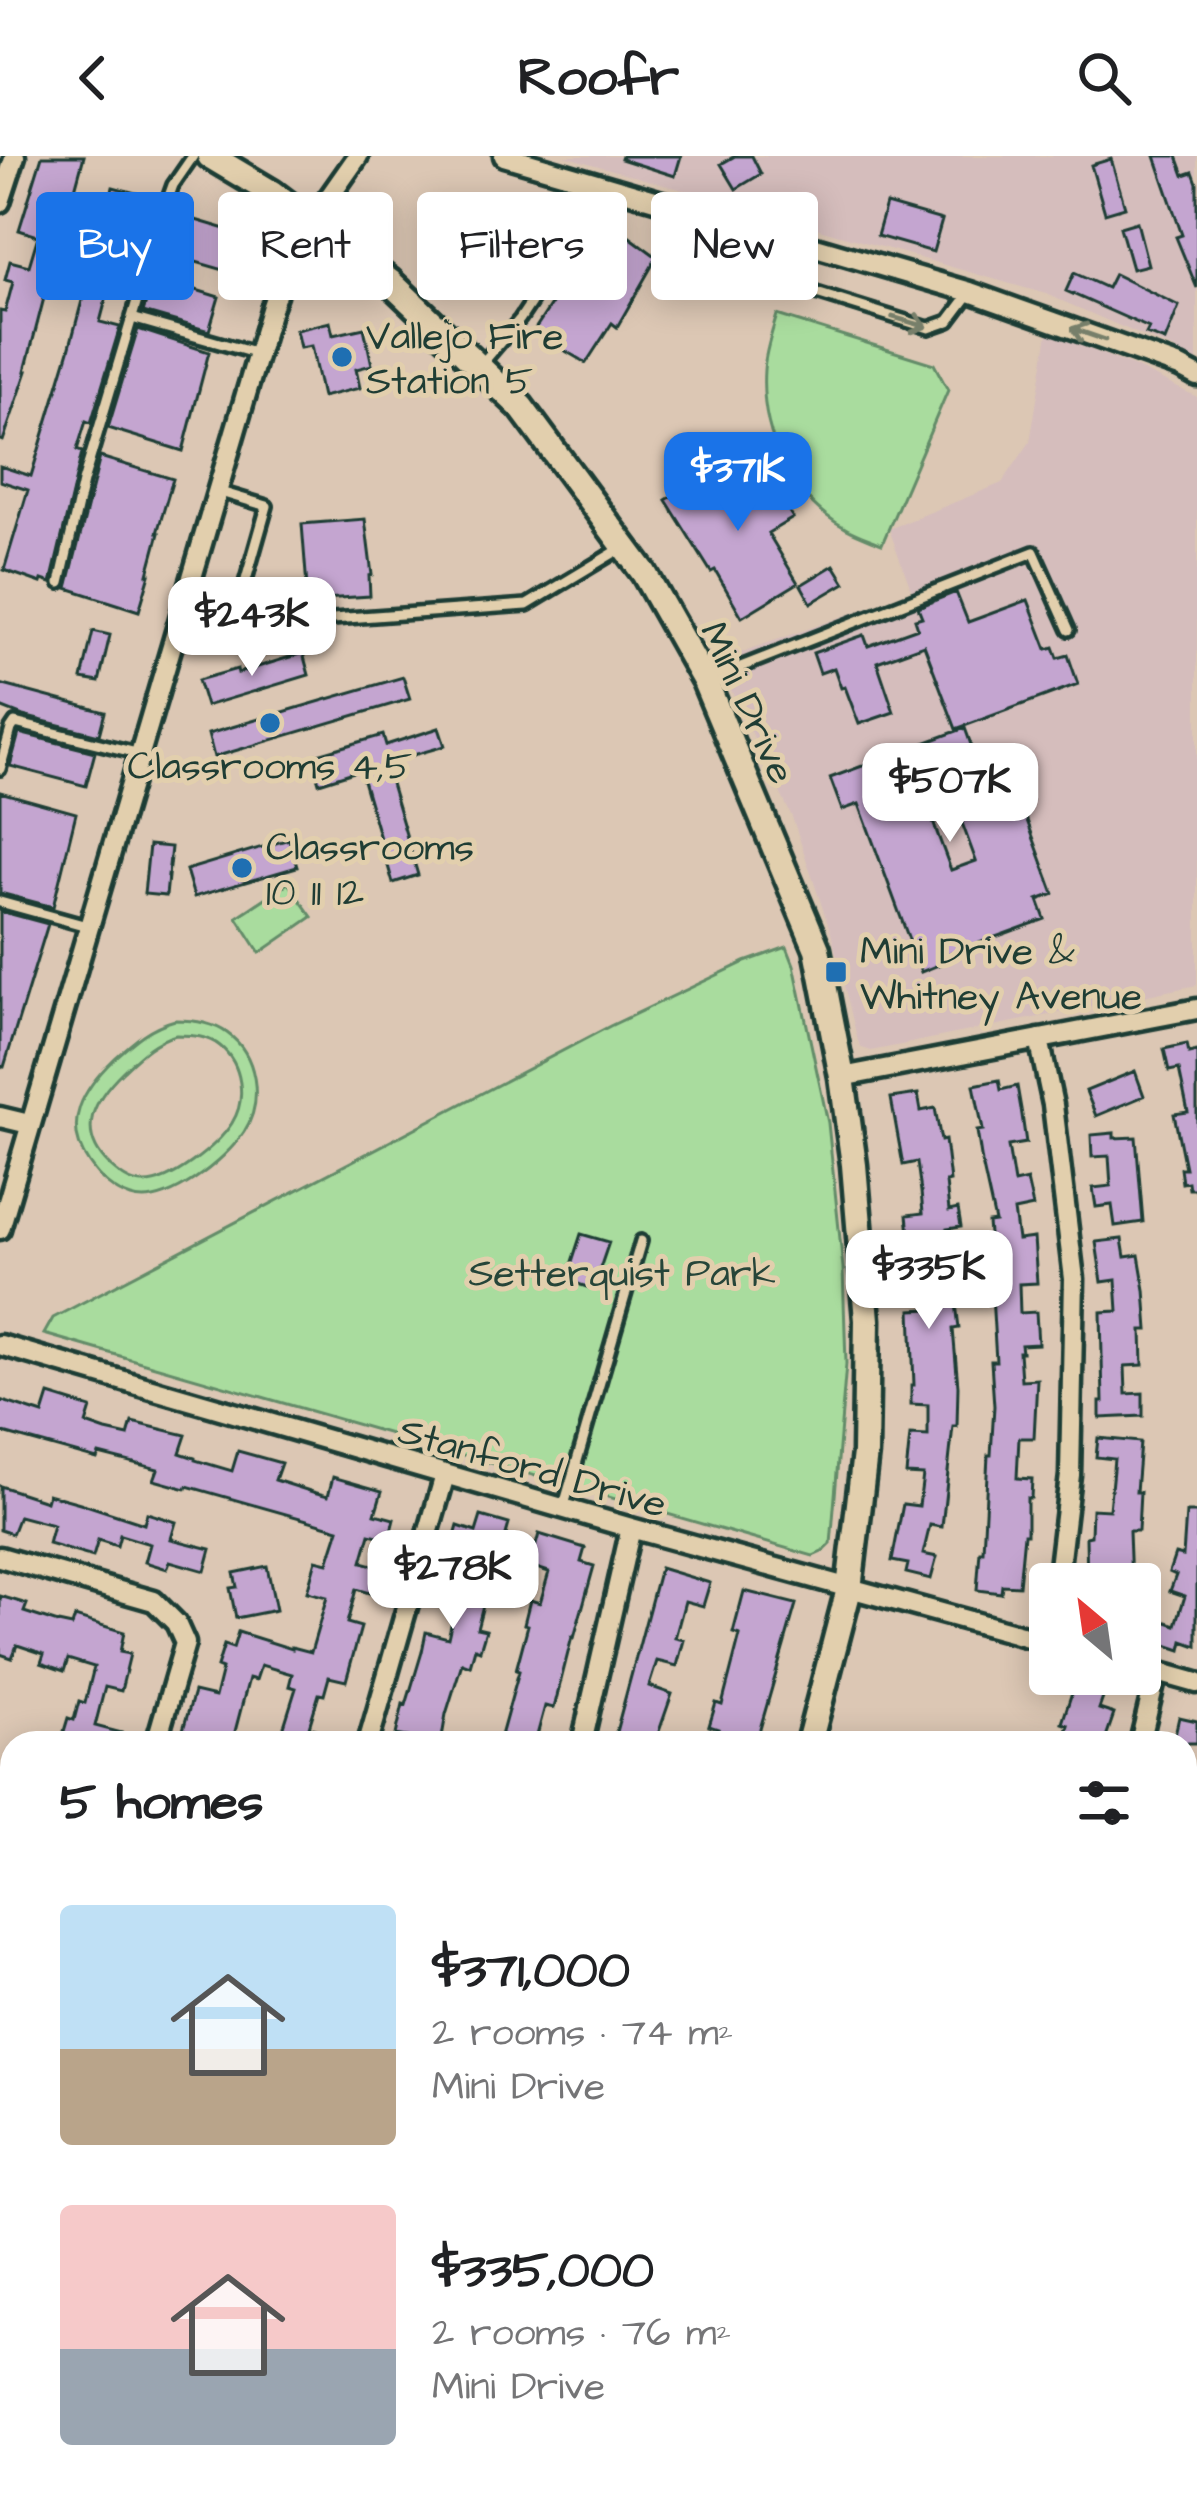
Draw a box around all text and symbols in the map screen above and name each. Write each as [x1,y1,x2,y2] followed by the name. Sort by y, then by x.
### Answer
[518,41,679,116] text: Roofr
[60,45,126,111] icon: back
[1071,45,1137,111] icon: search
[36,192,194,300] chip: Buy
[218,192,393,300] chip: Rent
[417,192,627,300] chip: Filters
[651,192,818,300] chip: New
[366,311,564,410] place label: Vallejo Fire Station 5
[890,312,928,334] one-way arrow
[1070,322,1107,343] one-way arrow
[329,344,355,370] marker: Vallejo Fire Station 5
[654,432,822,534] pin: $371K
[691,444,785,498] text: $371K
[168,577,336,679] pin: $243K
[195,589,309,643] text: $243K
[685,613,807,793] street label: Mini Drive
[257,710,283,736] marker: Classrooms 4,5
[128,741,412,795] place label: Classrooms 4,5
[866,743,1034,845] pin: $507K
[889,755,1011,809] text: $507K
[266,822,474,921] place label: Classrooms 10 11 12
[229,855,255,881] marker: Classrooms 10 11 12
[860,926,1142,1026] place label: Mini Drive & Whitney Avenue
[823,959,849,985] marker: Mini Drive & Whitney Avenue
[845,1230,1013,1332] pin: $335K
[873,1242,985,1296] text: $335K
[468,1248,776,1302] park label: Setterquist Park
[392,1405,672,1533] street label: Stanford Drive
[369,1530,537,1632] pin: $278K
[395,1542,511,1596] text: $278K
[1029,1563,1161,1695] north arrow
[1029,1563,1161,1695] map controls
[60,1768,263,1839] text: 5 homes
[1071,1770,1137,1836] icon: filters
[432,1936,630,2007] text: $371,000
[156,1953,300,2097] icon: home
[432,2007,733,2061] text: 2 rooms · 74 m²
[432,2061,605,2115] text: Mini Drive
[432,2236,654,2307] text: $335,000
[156,2253,300,2397] icon: home
[432,2307,731,2361] text: 2 rooms · 76 m²
[432,2361,605,2415] text: Mini Drive

